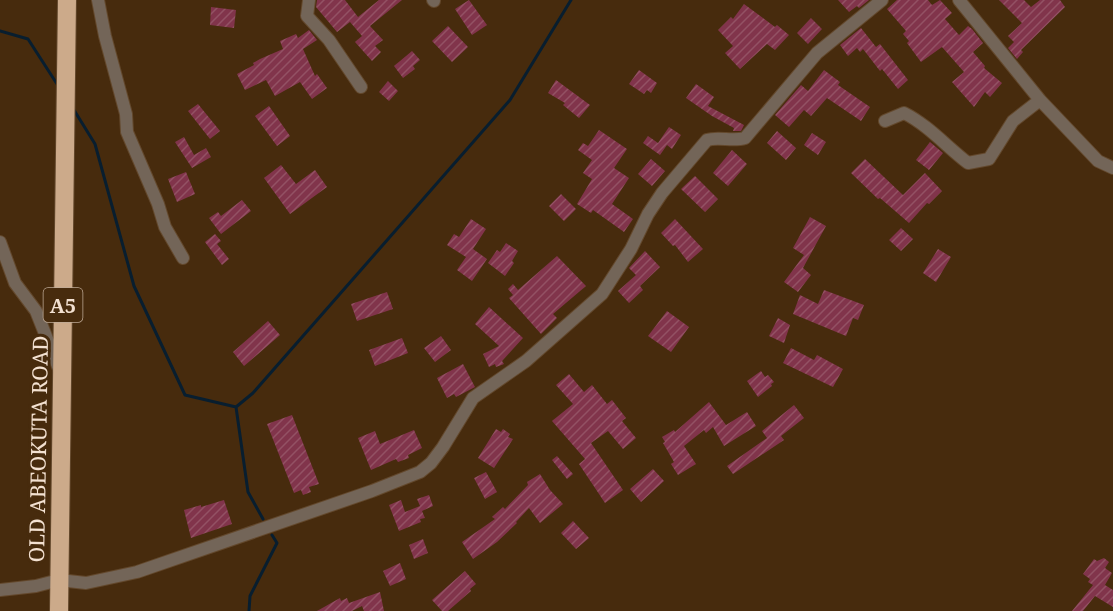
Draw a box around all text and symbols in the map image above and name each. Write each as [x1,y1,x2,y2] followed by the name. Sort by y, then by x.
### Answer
[44,288,82,322] road number: A5
[22,335,54,563] street label: OLD ABEOKUTA ROAD

